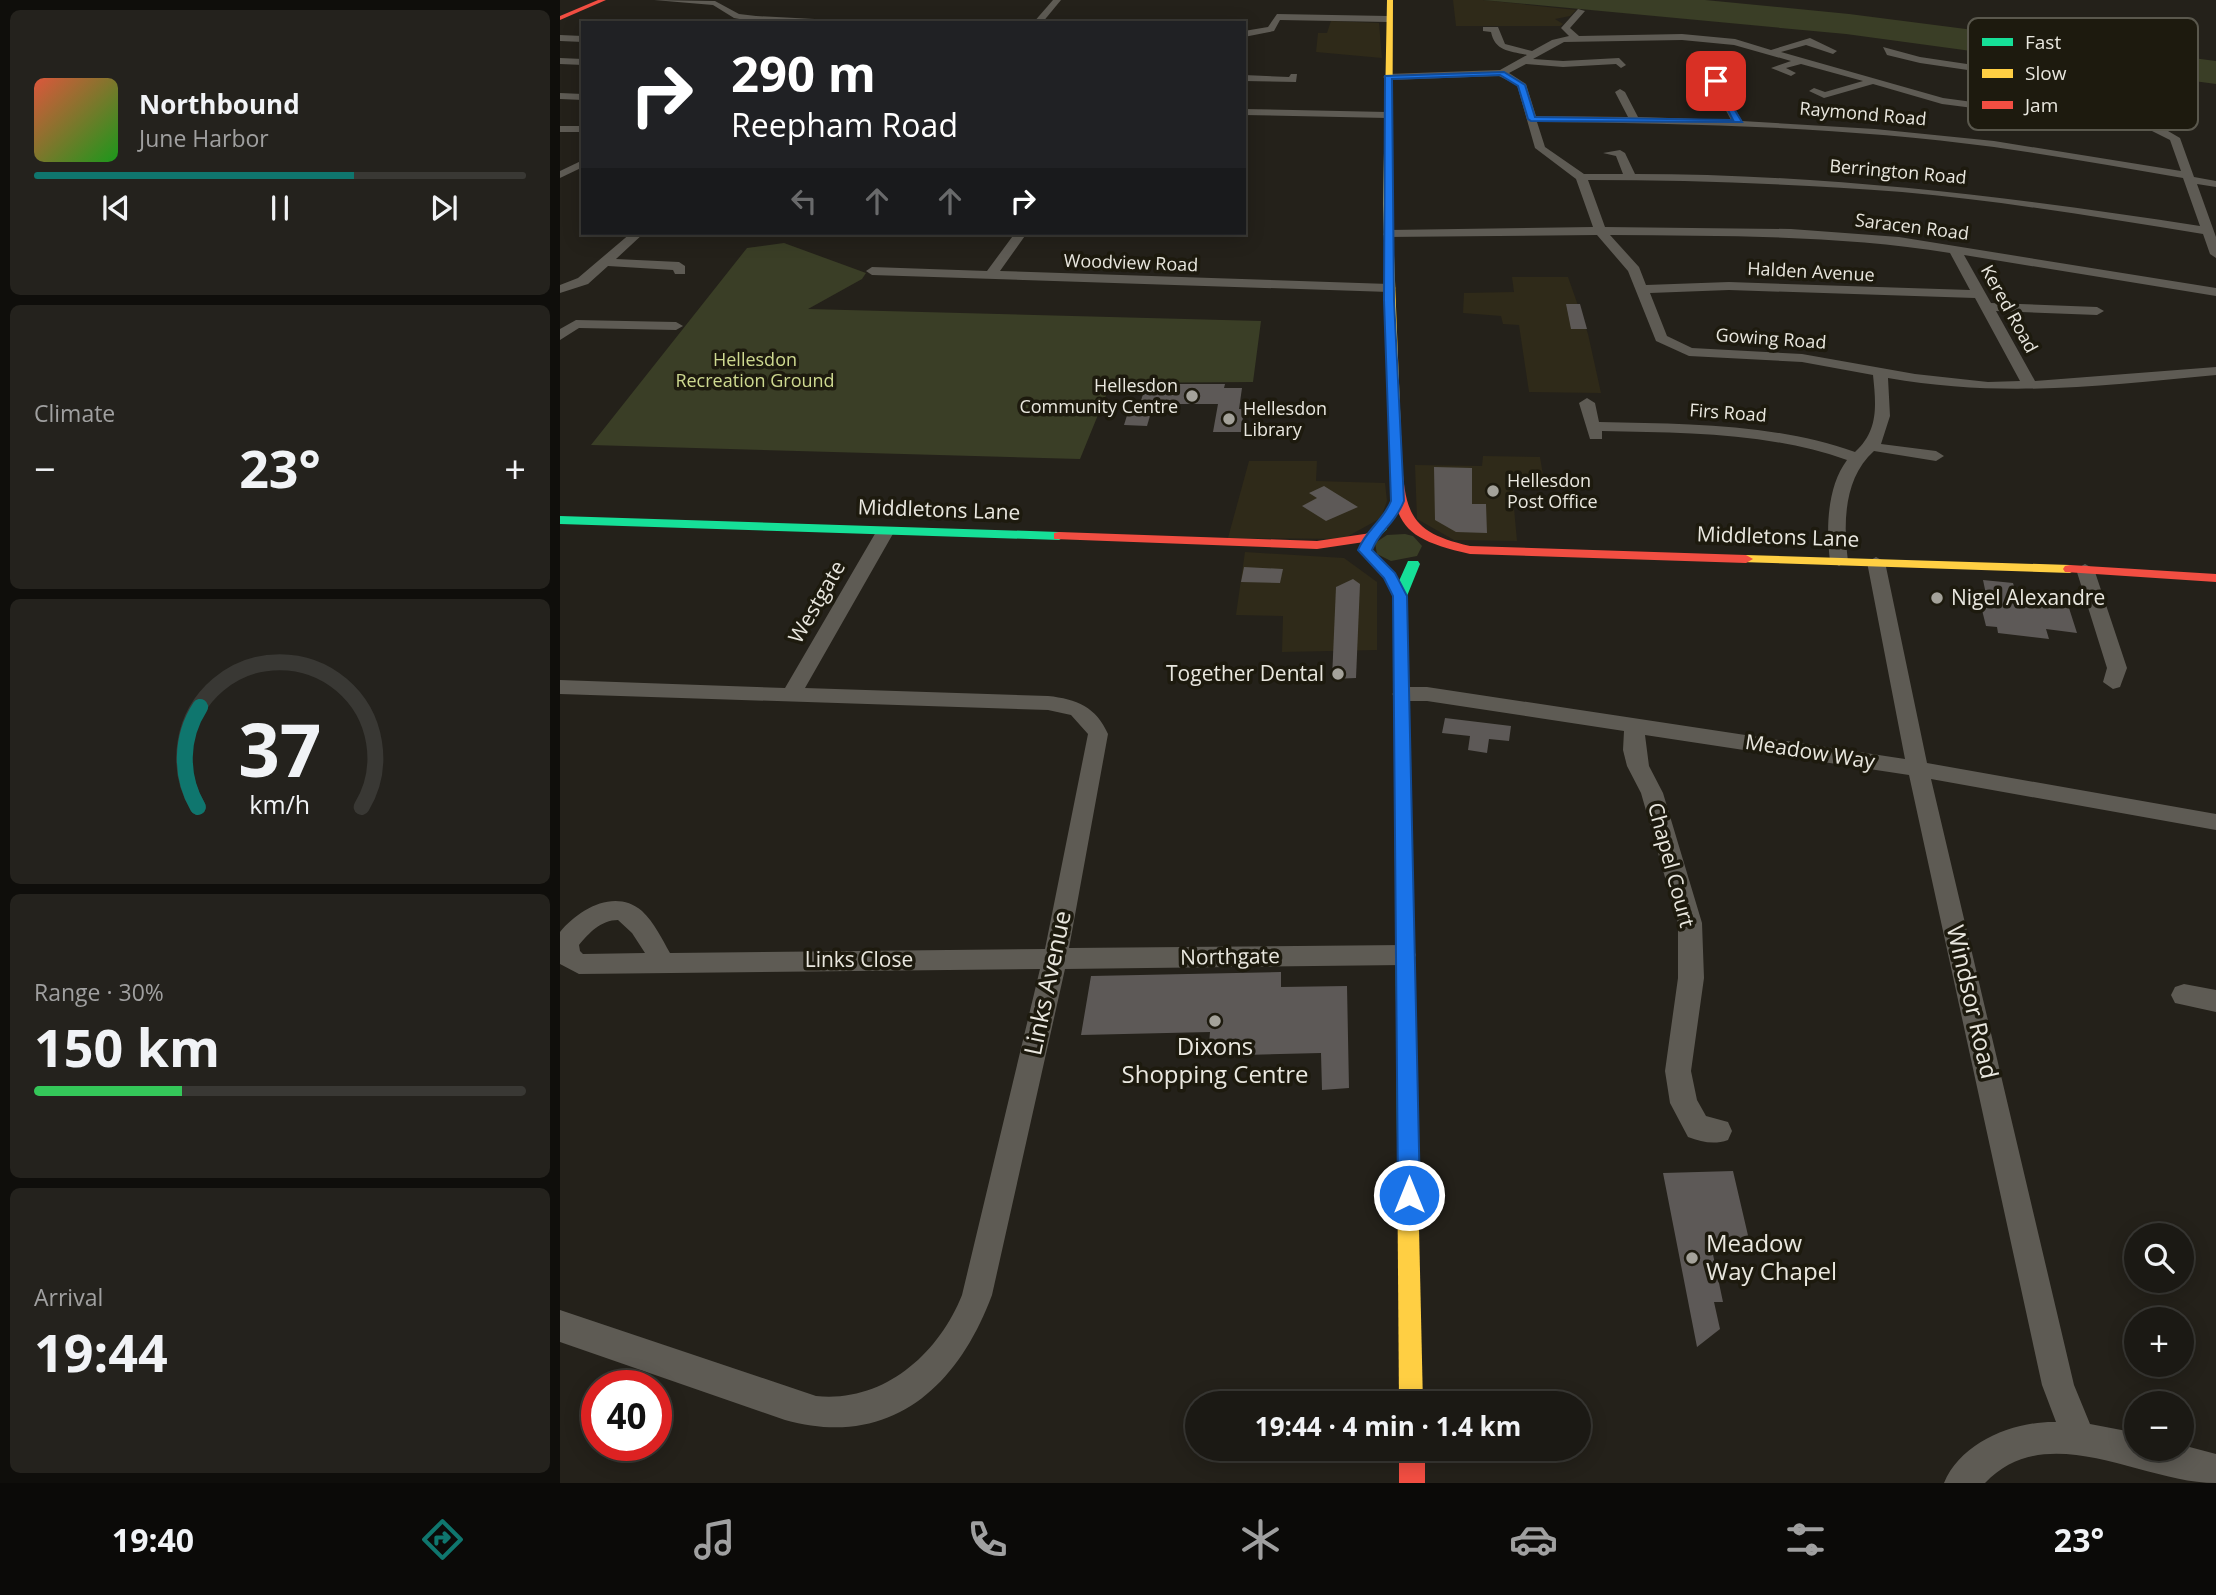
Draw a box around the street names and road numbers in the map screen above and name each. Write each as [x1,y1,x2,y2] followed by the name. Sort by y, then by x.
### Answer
[1799,96,1928,131] street label: Raymond Road
[1828,153,1968,189] street label: Berrington Road
[1854,207,1970,245] street label: Saracen Road
[1063,248,1199,276] street label: Woodview Road
[1747,256,1875,286] street label: Halden Avenue
[1976,260,2044,357] street label: Kered Road
[1715,322,1827,354] street label: Gowing Road
[1689,397,1768,427] street label: Firs Road
[857,492,1021,526] street label: Middletons Lane
[1696,519,1860,553] street label: Middletons Lane
[781,555,851,648] street label: Westgate
[1743,727,1878,775] street label: Meadow Way
[1642,799,1702,930] street label: Chapel Court
[1015,907,1078,1058] street label: Links Avenue
[1940,922,2007,1082] street label: Windsor Road
[1180,941,1280,971] street label: Northgate
[805,945,913,973] street label: Links Close

